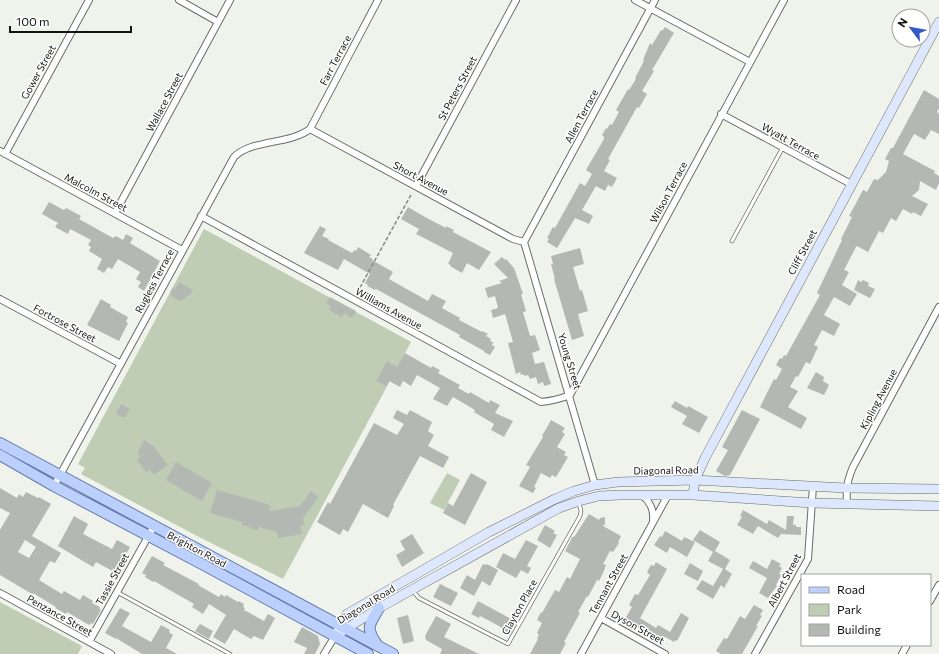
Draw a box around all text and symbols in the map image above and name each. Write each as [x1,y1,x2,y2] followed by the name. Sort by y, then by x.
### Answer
[10,8,131,34] scale bar
[891,8,931,48] north arrow
[16,14,50,28] text: 100 m
[894,15,910,29] text: N
[317,33,353,87] street label: Farr Terrace
[18,43,58,101] street label: Gower Street
[435,54,479,122] street label: St Peters Street
[143,70,185,134] street label: Wallace Street
[562,87,600,145] street label: Allen Terrace
[760,120,822,162] street label: Wyatt Terrace
[391,158,451,198] street label: Short Avenue
[647,159,689,225] street label: Wilson Terrace
[62,170,130,214] street label: Malcolm Street
[785,227,819,277] street label: Cliff Street
[132,247,176,315] street label: Rugless Terrace
[354,285,424,331] street label: Williams Avenue
[32,301,98,345] street label: Fortrose Street
[556,331,584,391] street label: Young Street
[857,367,899,431] street label: Kipling Avenue
[633,463,699,477] street label: Diagonal Road
[165,528,229,570] street label: Brighton Road
[93,551,131,607] street label: Tassie Street
[765,551,803,609] street label: Albert Street
[586,552,630,616] street label: Tennant Street
[801,574,931,646] legend
[499,577,539,637] street label: Clayton Place
[335,582,397,626] street label: Diagonal Road
[837,582,865,596] text: Road
[25,592,95,638] street label: Penzance Street
[837,602,863,616] text: Park
[609,607,667,647] street label: Dyson Street
[837,622,881,636] text: Building

